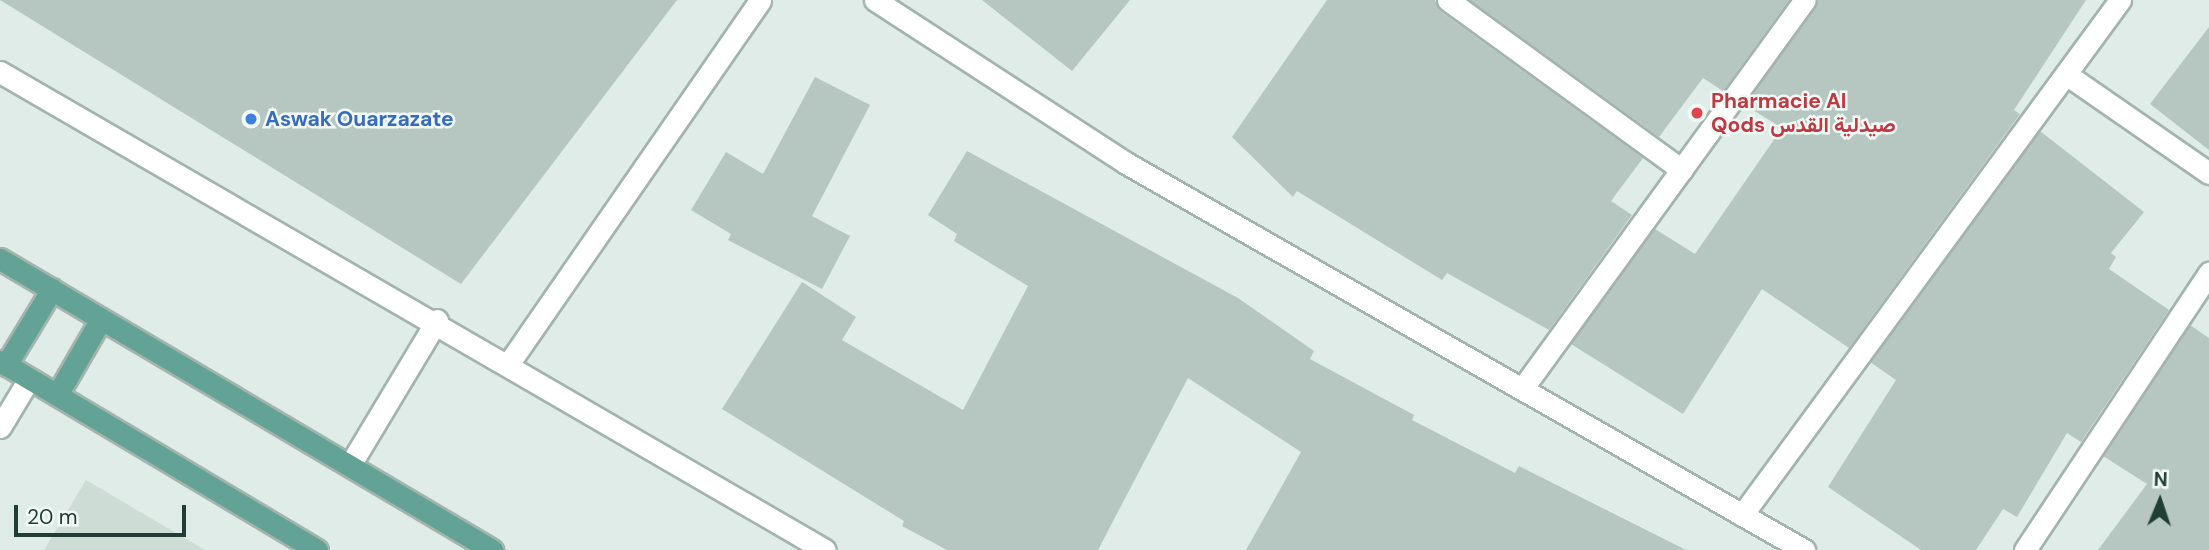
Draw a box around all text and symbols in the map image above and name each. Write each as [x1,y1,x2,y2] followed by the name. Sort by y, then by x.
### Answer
[1711,88,1896,138] place label: Pharmacie Al Qods صيدلية القدس
[1689,105,1705,121] marker: Pharmacie Al Qods صيدلية القدس
[265,106,454,132] place label: Aswak Ouarzazate
[243,111,259,127] marker: Aswak Ouarzazate
[2125,466,2195,536] north arrow
[2153,467,2168,492] text: N
[18,490,189,534] scale bar
[27,503,78,531] text: 20 m

